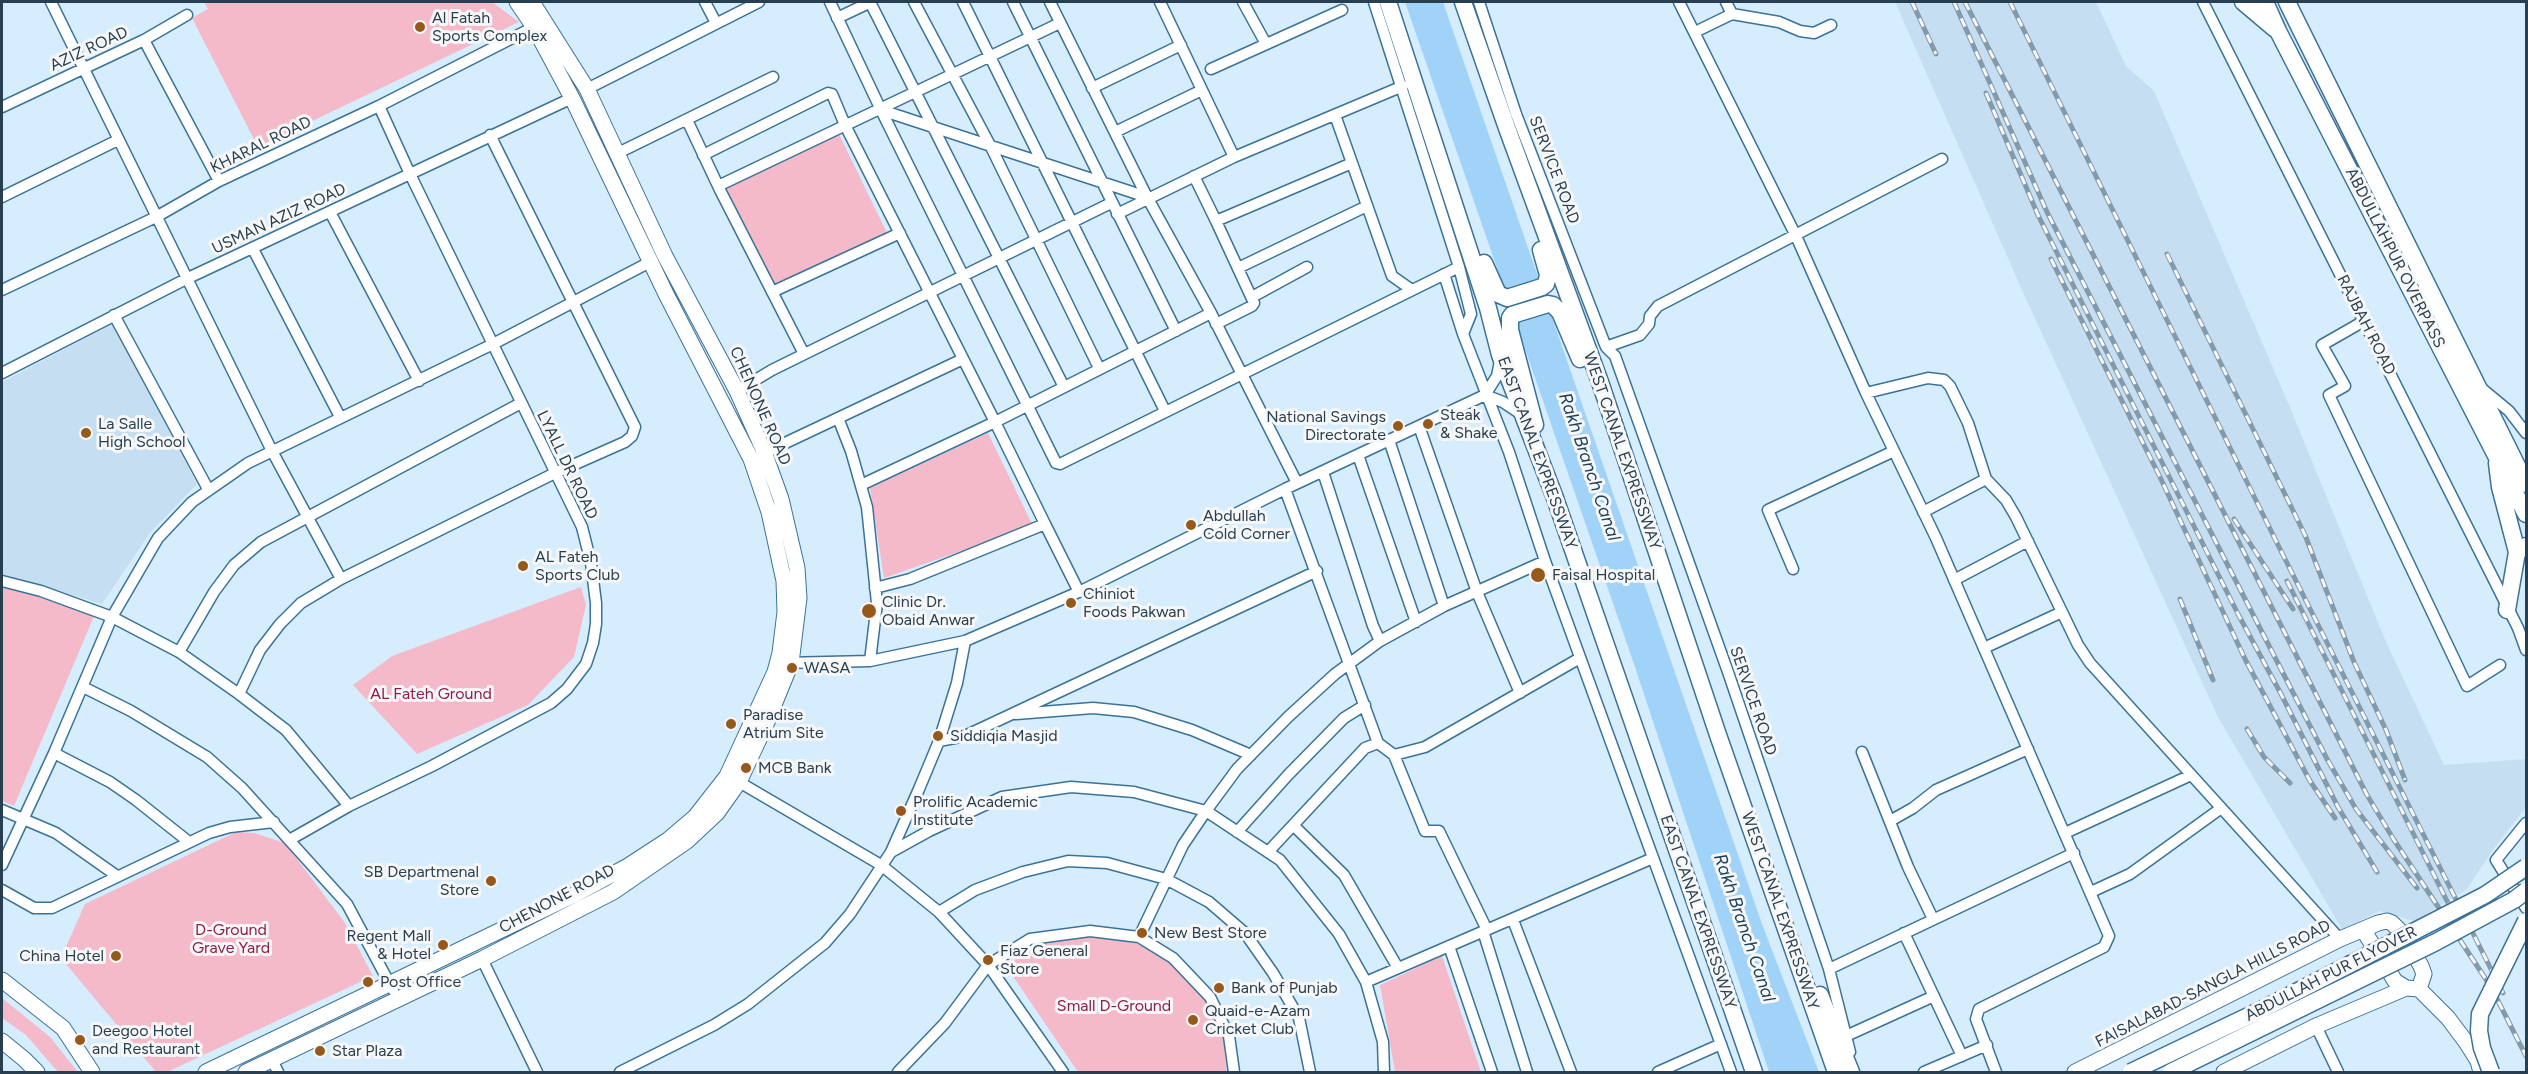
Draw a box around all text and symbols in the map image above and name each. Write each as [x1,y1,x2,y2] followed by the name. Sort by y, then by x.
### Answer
[432,8,547,46] place label: Al Fatah Sports Complex
[413,20,427,34] marker: Al Fatah Sports Complex
[47,23,131,75] street label: AZIZ ROAD
[207,112,315,178] street label: KHARAL ROAD
[1525,113,1583,227] street label: SERVICE ROAD
[2341,165,2449,351] street label: ABDULLAHPUR OVERPASS
[209,180,349,258] street label: USMAN AZIZ ROAD
[2332,272,2400,378] street label: RAJBAH ROAD
[725,344,795,468] street label: CHENONE ROAD
[1579,349,1665,553] street label: WEST CANAL EXPRESSWAY
[1493,354,1581,552] street label: EAST CANAL EXPRESSWAY
[1554,390,1624,544] water label: Rakh Branch Canal
[1440,405,1497,443] place label: Steak & Shake
[1266,407,1386,445] place label: National Savings Directorate
[532,408,602,522] street label: LYALL DR ROAD
[98,414,185,452] place label: La Salle High School
[1421,417,1435,431] marker: Steak & Shake
[1391,419,1405,433] marker: National Savings Directorate
[79,426,93,440] marker: La Salle High School
[1203,506,1290,544] place label: Abdullah Cold Corner
[1184,518,1198,532] marker: Abdullah Cold Corner
[535,547,620,585] place label: AL Fateh Sports Club
[516,559,530,573] marker: AL Fateh Sports Club
[1552,565,1655,585] place label: Faisal Hospital
[1529,566,1547,584] marker: Faisal Hospital
[1083,584,1185,622] place label: Chiniot Foods Pakwan
[882,592,975,630] place label: Clinic Dr. Obaid Anwar
[1064,596,1078,610] marker: Chiniot Foods Pakwan
[860,602,878,620] marker: Clinic Dr. Obaid Anwar
[1725,644,1781,758] street label: SERVICE ROAD
[804,658,850,678] place label: WASA
[785,661,799,675] marker: WASA
[370,684,492,704] park label: AL Fateh Ground
[743,705,824,743] place label: Paradise Atrium Site
[724,717,738,731] marker: Paradise Atrium Site
[950,726,1058,746] place label: Siddiqia Masjid
[931,729,945,743] marker: Siddiqia Masjid
[758,758,831,778] place label: MCB Bank
[739,761,753,775] marker: MCB Bank
[913,792,1038,830] place label: Prolific Academic Institute
[894,804,908,818] marker: Prolific Academic Institute
[1737,809,1823,1013] street label: WEST CANAL EXPRESSWAY
[1656,813,1740,1011] street label: EAST CANAL EXPRESSWAY
[1709,851,1779,1005] water label: Rakh Branch Canal
[496,861,618,937] street label: CHENONE ROAD
[364,862,479,900] place label: SB Departmenal Store
[484,874,498,888] marker: SB Departmenal Store
[2092,916,2334,1052] street label: FAISALABAD-SANGLA HILLS ROAD
[192,920,270,958] park label: D-Ground Grave Yard
[2242,922,2420,1026] street label: ABDULLAH PUR FLYOVER
[1154,923,1267,943] place label: New Best Store
[346,926,431,964] place label: Regent Mall & Hotel
[1135,926,1149,940] marker: New Best Store
[436,938,450,952] marker: Regent Mall & Hotel
[1000,941,1088,979] place label: Fiaz General Store
[19,946,104,966] place label: China Hotel
[109,949,123,963] marker: China Hotel
[981,953,995,967] marker: Fiaz General Store
[380,972,461,992] place label: Post Office
[361,975,375,989] marker: Post Office
[1231,978,1338,998] place label: Bank of Punjab
[1212,981,1226,995] marker: Bank of Punjab
[1057,996,1171,1016] park label: Small D-Ground
[1205,1001,1310,1039] place label: Quaid-e-Azam Cricket Club
[1186,1013,1200,1027] marker: Quaid-e-Azam Cricket Club
[92,1021,200,1059] place label: Deegoo Hotel and Restaurant
[73,1033,87,1047] marker: Deegoo Hotel and Restaurant
[332,1041,402,1061] place label: Star Plaza
[313,1044,327,1058] marker: Star Plaza

